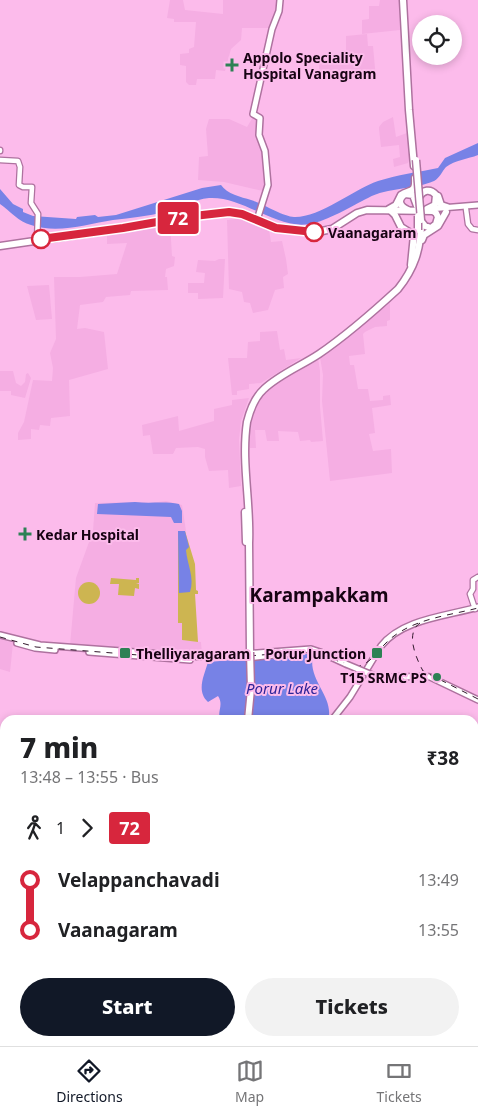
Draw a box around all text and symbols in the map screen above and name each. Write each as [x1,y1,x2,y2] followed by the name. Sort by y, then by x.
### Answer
[412,15,462,65] map controls
[412,15,462,65] button: locate
[243,48,376,83] place label: Appolo Speciality Hospital Vanagram
[225,58,239,72] marker: Appolo Speciality Hospital Vanagram
[156,202,200,234] line badge: 72
[168,206,188,230] text: 72
[304,222,324,242] marker: Vaanagaram
[328,223,416,242] place label: Vaanagaram
[31,229,51,249] unlabelled marker
[36,525,139,544] place label: Kedar Hospital
[18,527,32,541] marker: Kedar Hospital
[250,582,388,608] district label: Karampakkam
[136,644,250,663] place label: Thelliyaragaram
[265,644,366,663] place label: Porur Junction
[118,646,132,660] marker: Thelliyaragaram
[370,646,384,660] marker: Porur Junction
[340,668,427,687] place label: T15 SRMC PS
[431,671,443,683] marker: T15 SRMC PS
[246,678,318,698] water label: Porur Lake
[20,728,98,766] text: 7 min
[426,745,459,771] text: ₹38
[20,766,159,788] text: 13:48 – 13:55 · Bus
[20,814,48,842] icon: walk
[73,814,101,842] icon: forward
[119,816,140,840] text: 72
[56,817,65,839] text: 1
[58,867,220,893] text: Velappanchavadi
[418,869,459,891] text: 13:49
[58,917,178,943] text: Vaanagaram
[418,919,459,941] text: 13:55
[20,978,235,1036] button: Start
[245,978,459,1036] button: Tickets
[56,1057,123,1106] tab: Directions
[235,1057,264,1106] tab: Map
[377,1057,422,1106] tab: Tickets

